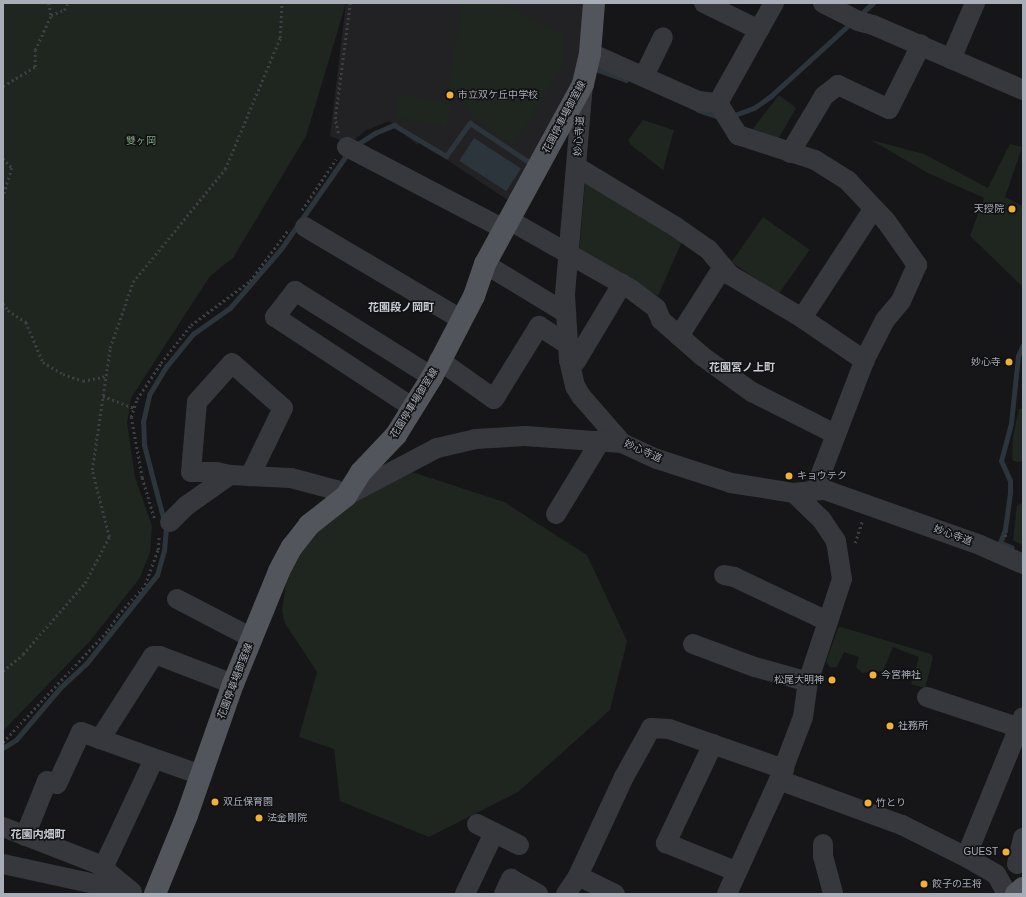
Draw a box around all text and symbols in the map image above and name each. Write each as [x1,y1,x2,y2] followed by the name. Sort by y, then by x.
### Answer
[540,79,588,155] street label: 花園停車場御室線
[458,89,538,101] place label: 市立双ケ丘中学校
[445,90,455,100] marker: 市立双ケ丘中学校
[572,116,586,156] street label: 妙心寺道
[126,135,156,147] park label: 雙ヶ岡
[974,203,1004,215] place label: 天授院
[1007,204,1017,214] marker: 天授院
[368,300,434,314] district label: 花園段ノ岡町
[971,356,1001,368] place label: 妙心寺
[1004,357,1014,367] marker: 妙心寺
[709,360,775,374] district label: 花園宮ノ上町
[388,366,440,440] street label: 花園停車場御室線
[622,437,664,465] street label: 妙心寺道
[797,470,847,482] place label: キョウテク
[784,471,794,481] marker: キョウテク
[932,523,974,547] street label: 妙心寺道
[215,642,255,720] street label: 花園停車場御室線
[881,669,921,681] place label: 今宮神社
[868,670,878,680] marker: 今宮神社
[774,674,824,686] place label: 松尾大明神
[827,675,837,685] marker: 松尾大明神
[898,720,928,732] place label: 社務所
[885,721,895,731] marker: 社務所
[223,796,273,808] place label: 双丘保育園
[210,797,220,807] marker: 双丘保育園
[876,797,906,809] place label: 竹とり
[863,798,873,808] marker: 竹とり
[267,812,307,824] place label: 法金剛院
[254,813,264,823] marker: 法金剛院
[11,827,65,841] district label: 花園内畑町
[964,846,998,858] place label: GUEST
[1001,847,1011,857] marker: GUEST
[932,878,982,890] place label: 餃子の王将
[919,879,929,889] marker: 餃子の王将

